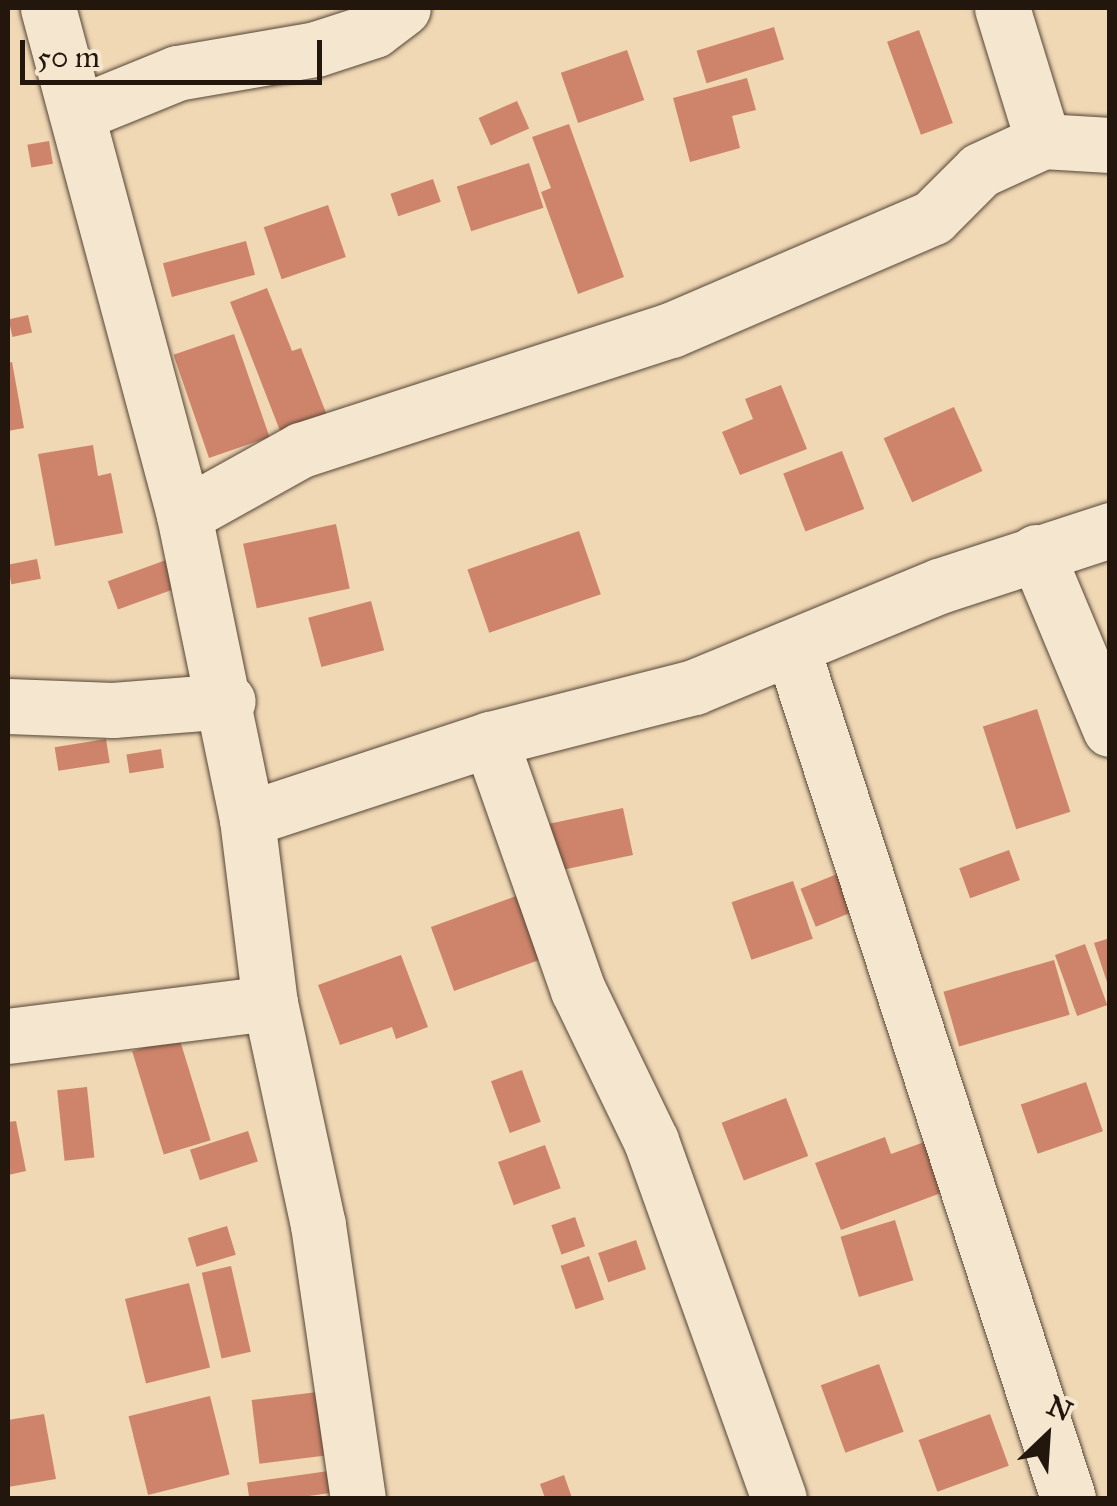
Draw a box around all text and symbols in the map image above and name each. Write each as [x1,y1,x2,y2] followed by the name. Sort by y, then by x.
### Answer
[25,20,328,82] scale bar
[37,39,100,75] text: 50 m
[997,1386,1097,1486] north arrow
[1042,1387,1078,1429] text: N

